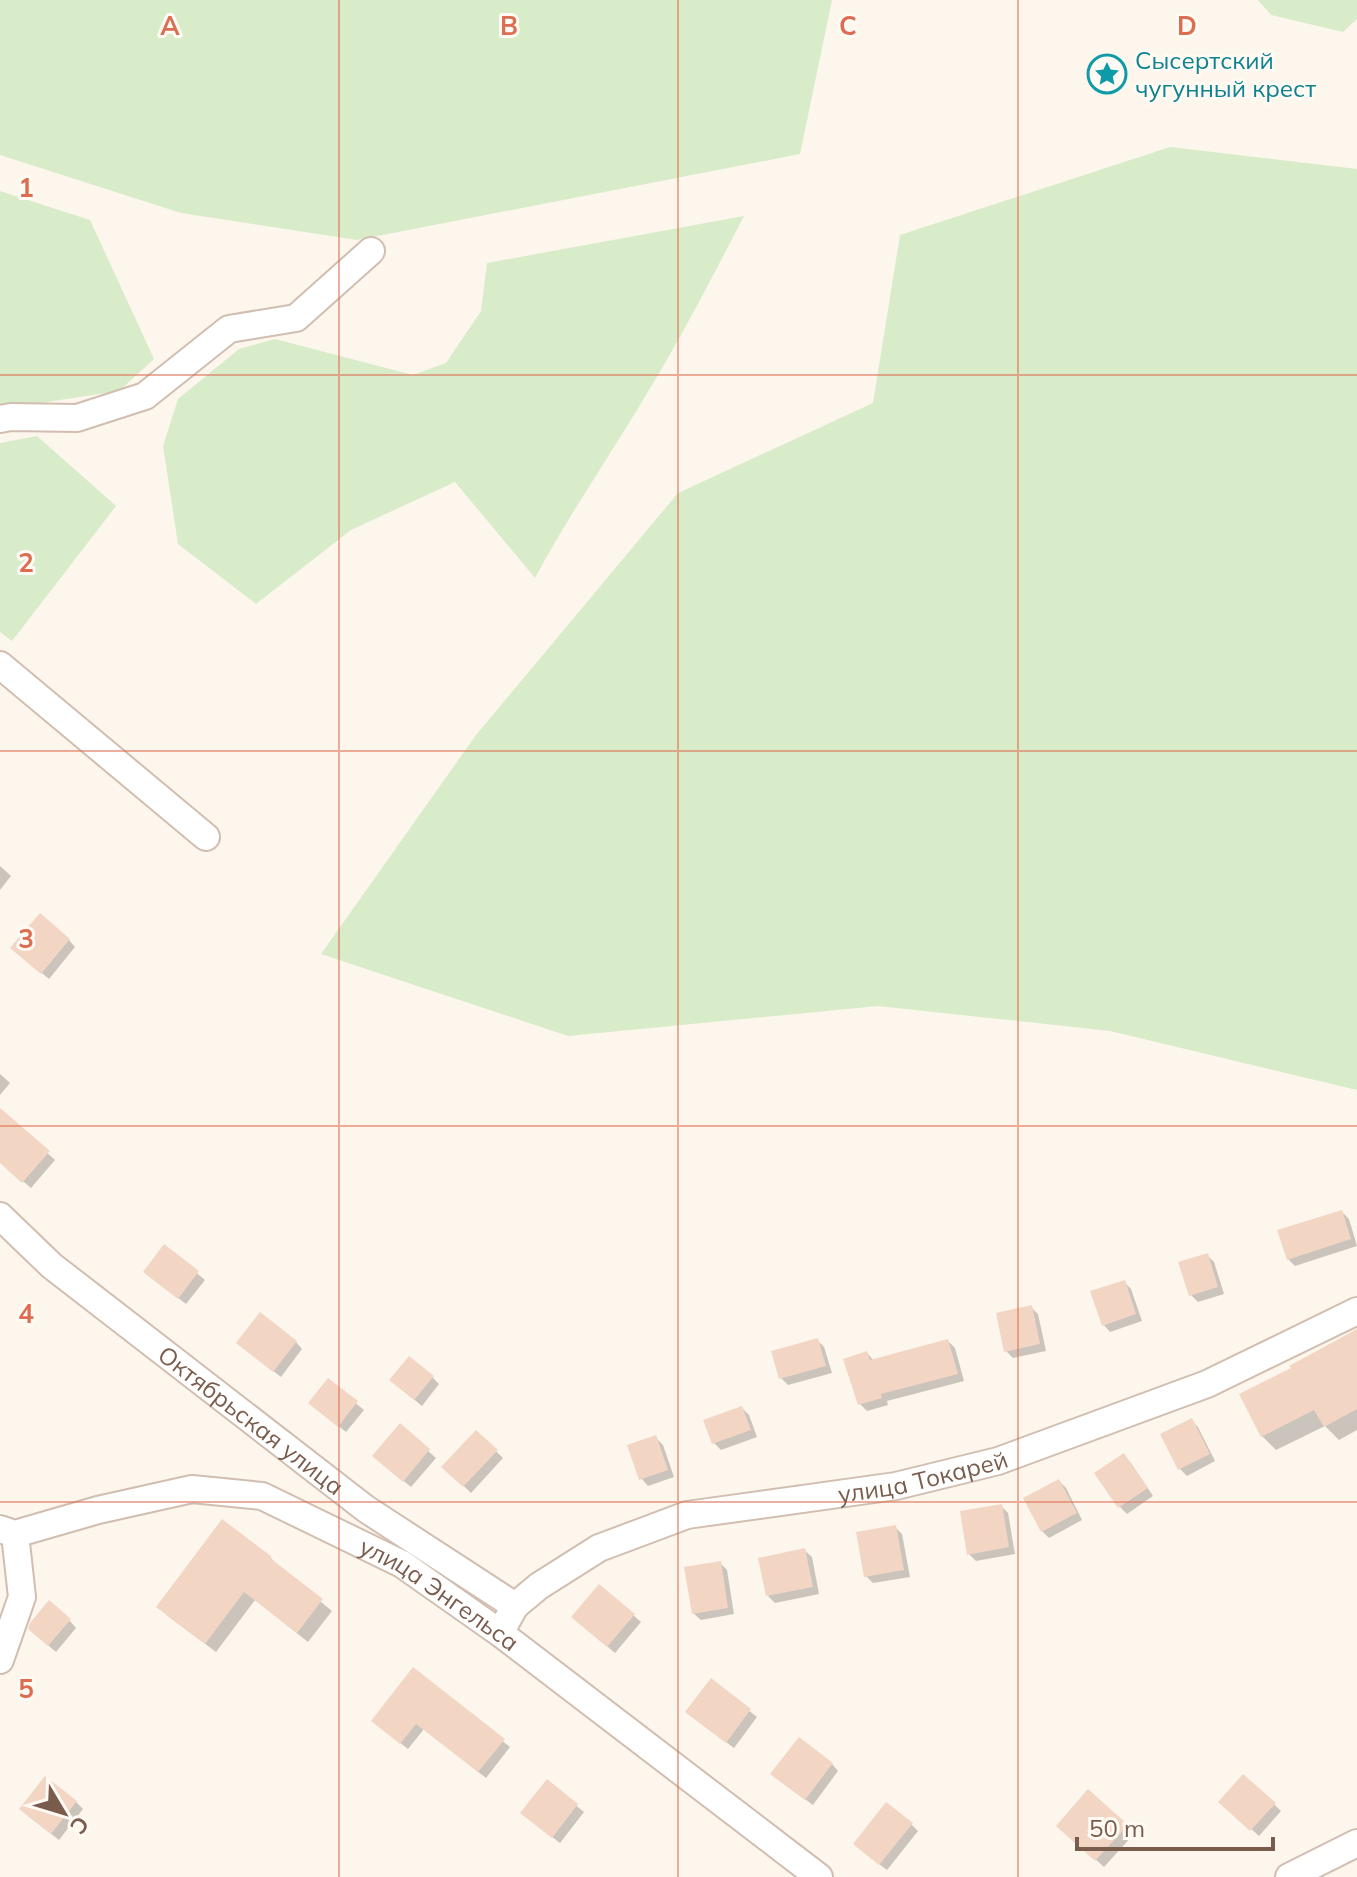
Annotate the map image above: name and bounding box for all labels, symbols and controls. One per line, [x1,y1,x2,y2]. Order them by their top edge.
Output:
text: A [160,9,180,42]
text: B [500,9,518,42]
text: C [839,9,857,42]
text: D [1177,9,1197,42]
place label: Сысертский чугунный крест [1135,45,1316,103]
place icon: Сысертский чугунный крест [1086,53,1128,95]
text: 1 [18,171,34,204]
text: 2 [18,546,34,579]
text: 3 [18,922,34,955]
text: 4 [18,1297,34,1330]
street label: Октябрьская улица [152,1339,350,1501]
street label: улица Токарей [836,1444,1012,1509]
street label: улица Энгельса [355,1531,525,1657]
text: 5 [18,1672,34,1705]
north arrow [24,1773,104,1853]
scale bar [1077,1801,1273,1851]
text: С [64,1811,95,1840]
text: 50 m [1089,1813,1145,1843]

